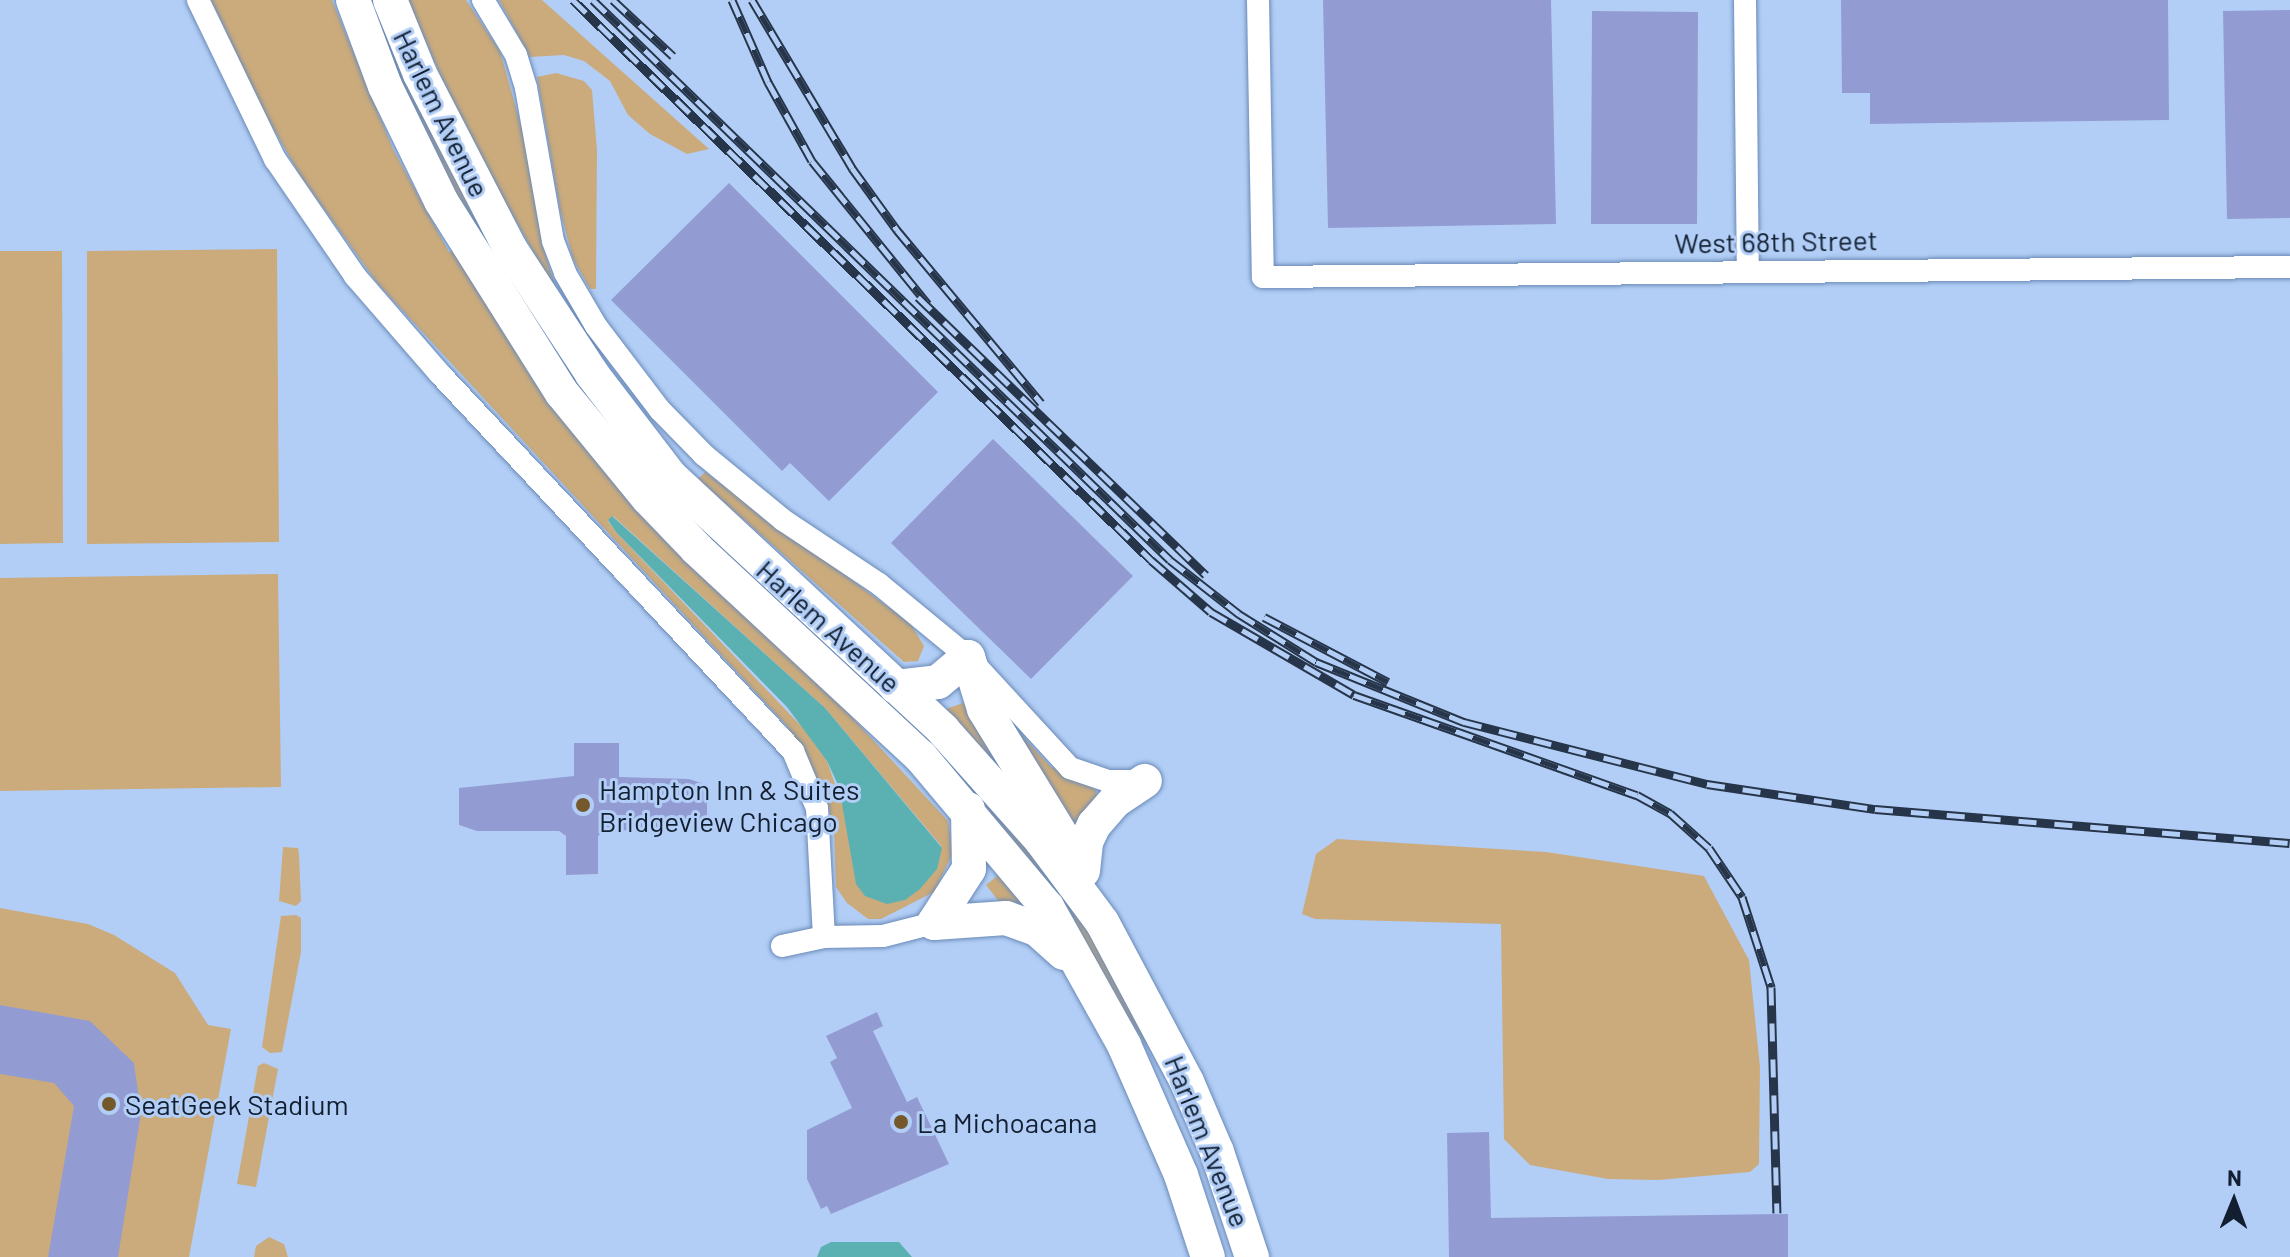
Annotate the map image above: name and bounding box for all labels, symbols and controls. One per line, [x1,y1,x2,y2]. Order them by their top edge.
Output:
street label: Harlem Avenue [387,24,497,202]
street label: West 68th Street [1674,222,1878,260]
street label: Harlem Avenue [750,553,908,699]
place label: Hampton Inn & Suites Bridgeview Chicago [599,772,859,838]
marker: Hampton Inn & Suites Bridgeview Chicago [574,796,592,814]
street label: Harlem Avenue [1158,1050,1258,1232]
place label: SeatGeek Stadium [125,1087,349,1121]
marker: SeatGeek Stadium [100,1095,118,1113]
place label: La Michoacana [917,1105,1097,1139]
marker: La Michoacana [892,1113,910,1131]
north arrow [2194,1161,2274,1241]
text: N [2227,1164,2242,1190]

